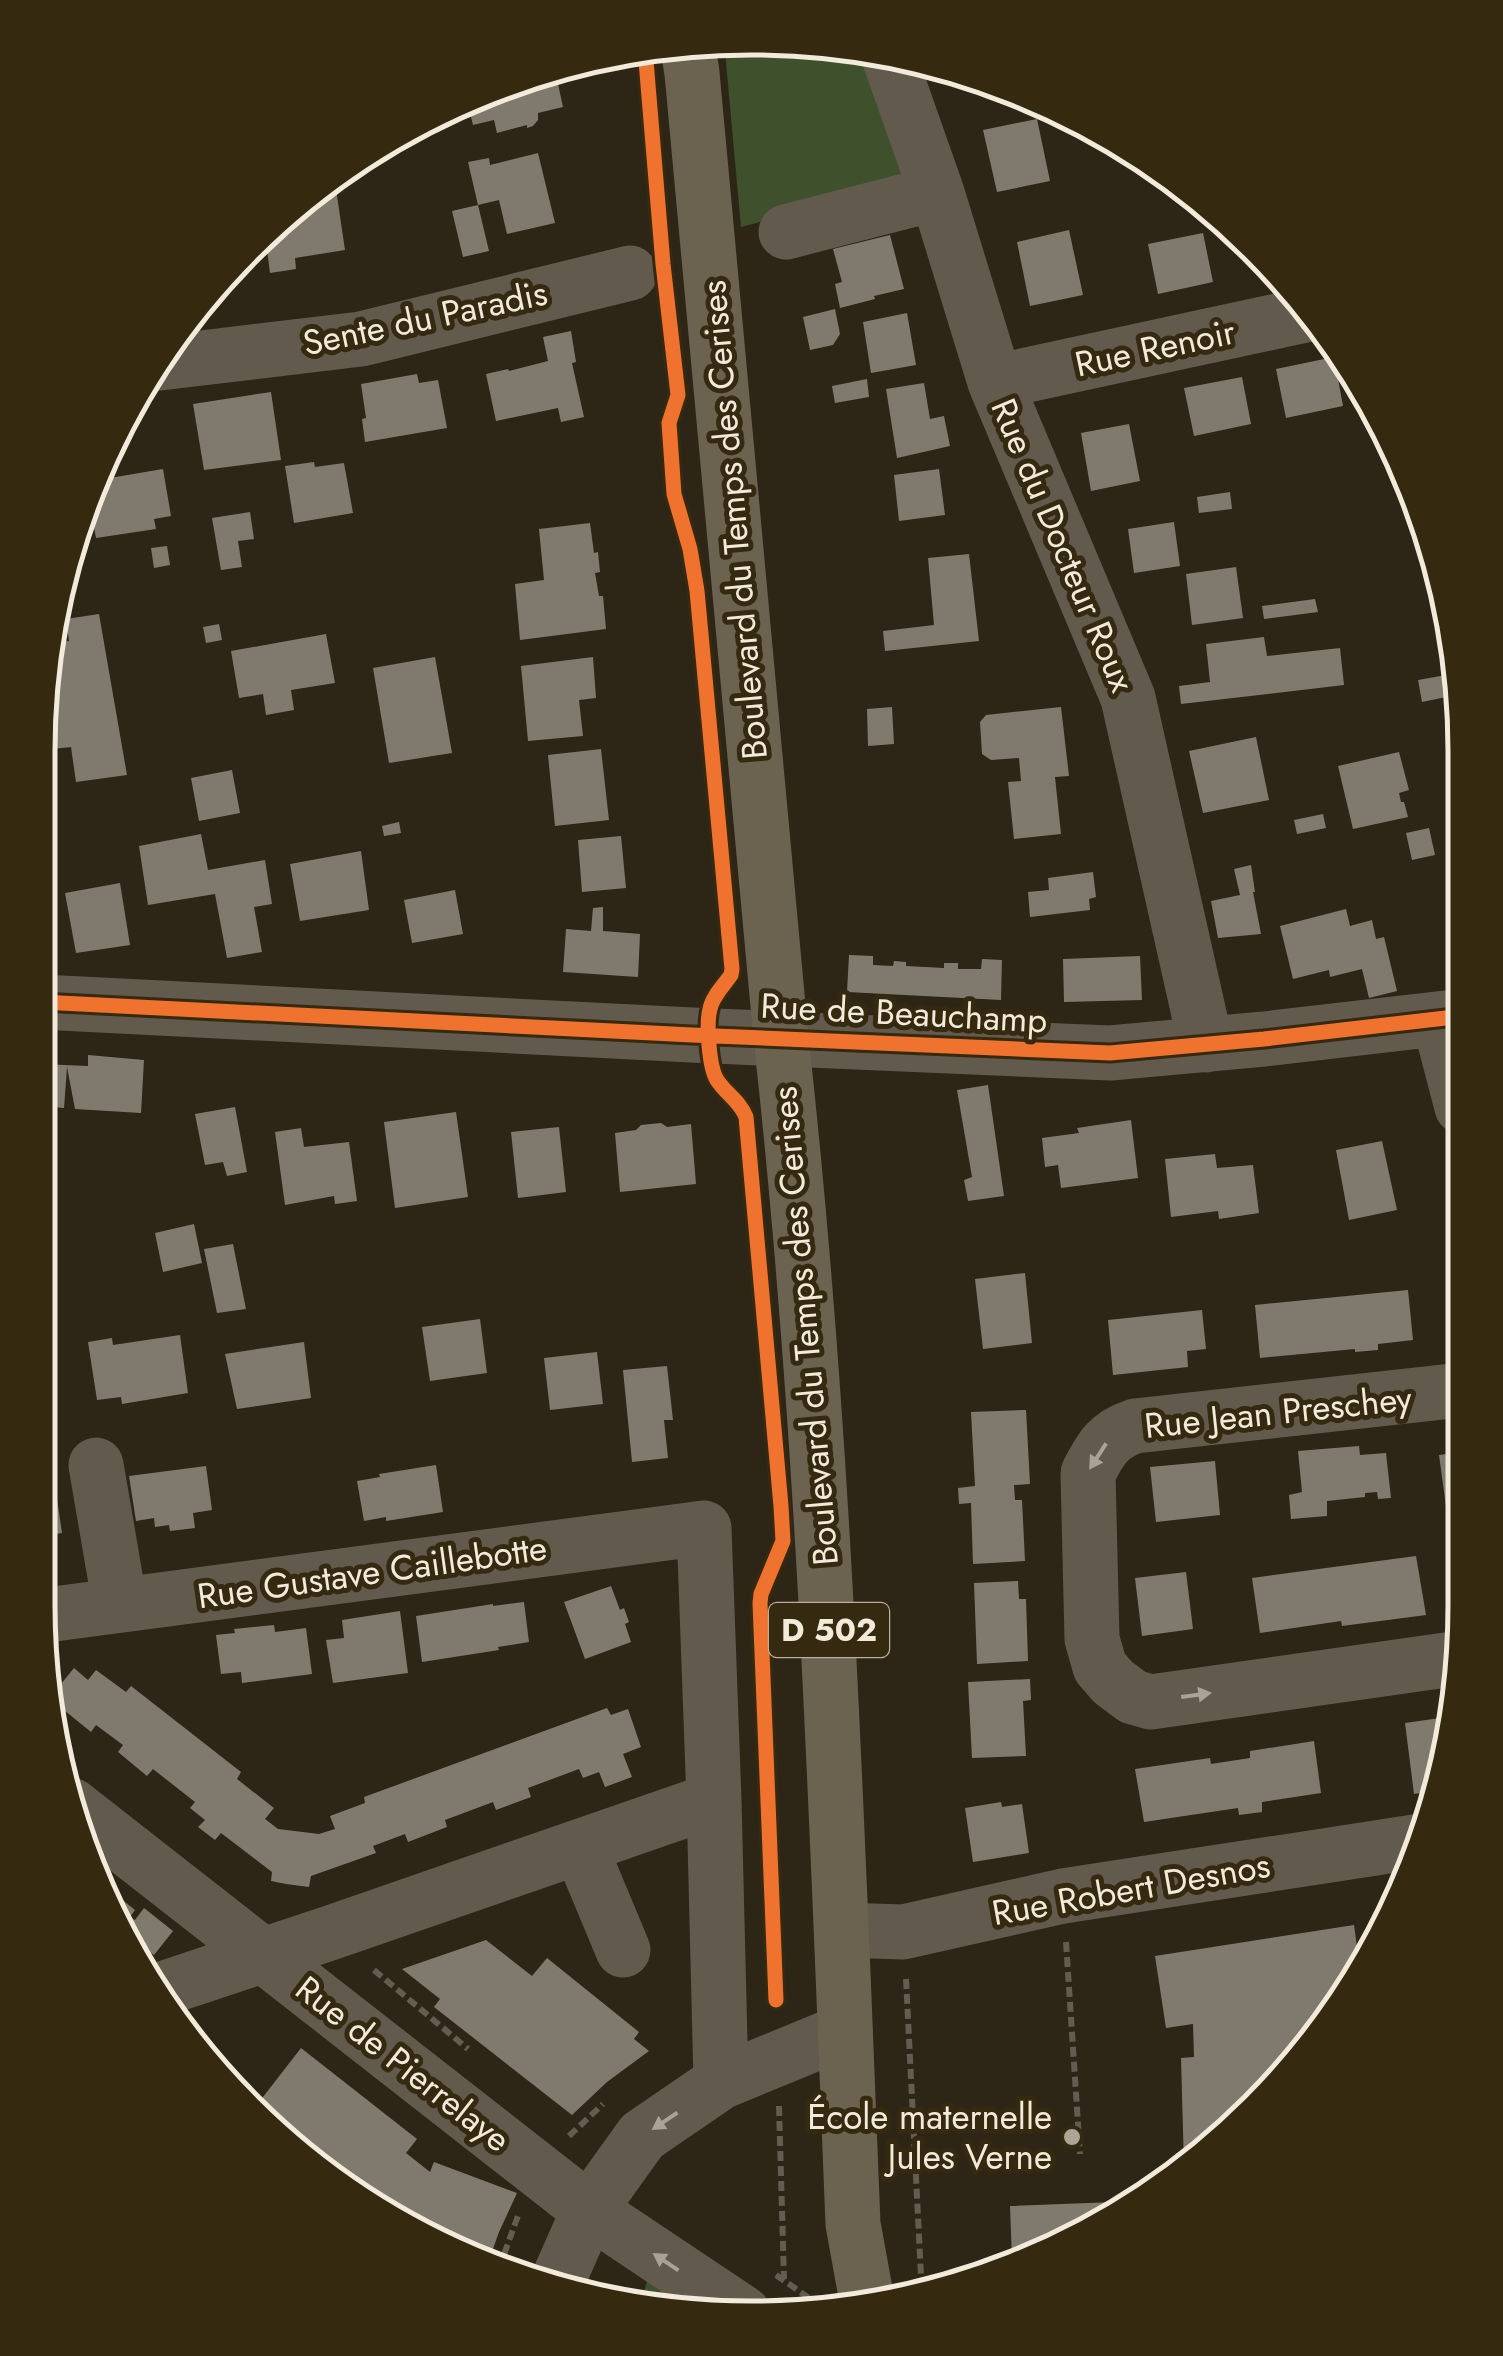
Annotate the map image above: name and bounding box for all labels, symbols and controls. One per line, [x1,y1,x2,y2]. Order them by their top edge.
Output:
street label: Sente du Paradis [298,268,552,368]
street label: Boulevard du Temps des Cerises [688,278,780,762]
street label: Rue Renoir [1070,307,1240,389]
street label: Rue du Docteur Roux [979,391,1147,700]
street label: Rue de Beauchamp [759,981,1049,1045]
street label: Boulevard du Temps des Cerises [759,1084,851,1568]
street label: Rue Jean Preschey [1142,1373,1415,1451]
one-way arrow [1090,1442,1108,1469]
street label: Rue Gustave Caillebotte [194,1523,550,1621]
road number: D 502 [769,1603,889,1657]
one-way arrow [1181,1687,1213,1703]
street label: Rue Robert Desnos [988,1840,1274,1938]
street label: Rue de Pierrelaye [285,1964,521,2164]
place label: École maternelle Jules Verne [807,2092,1052,2182]
one-way arrow [652,2111,678,2130]
marker: École maternelle Jules Verne [1061,2126,1083,2148]
one-way arrow [652,2253,679,2271]

